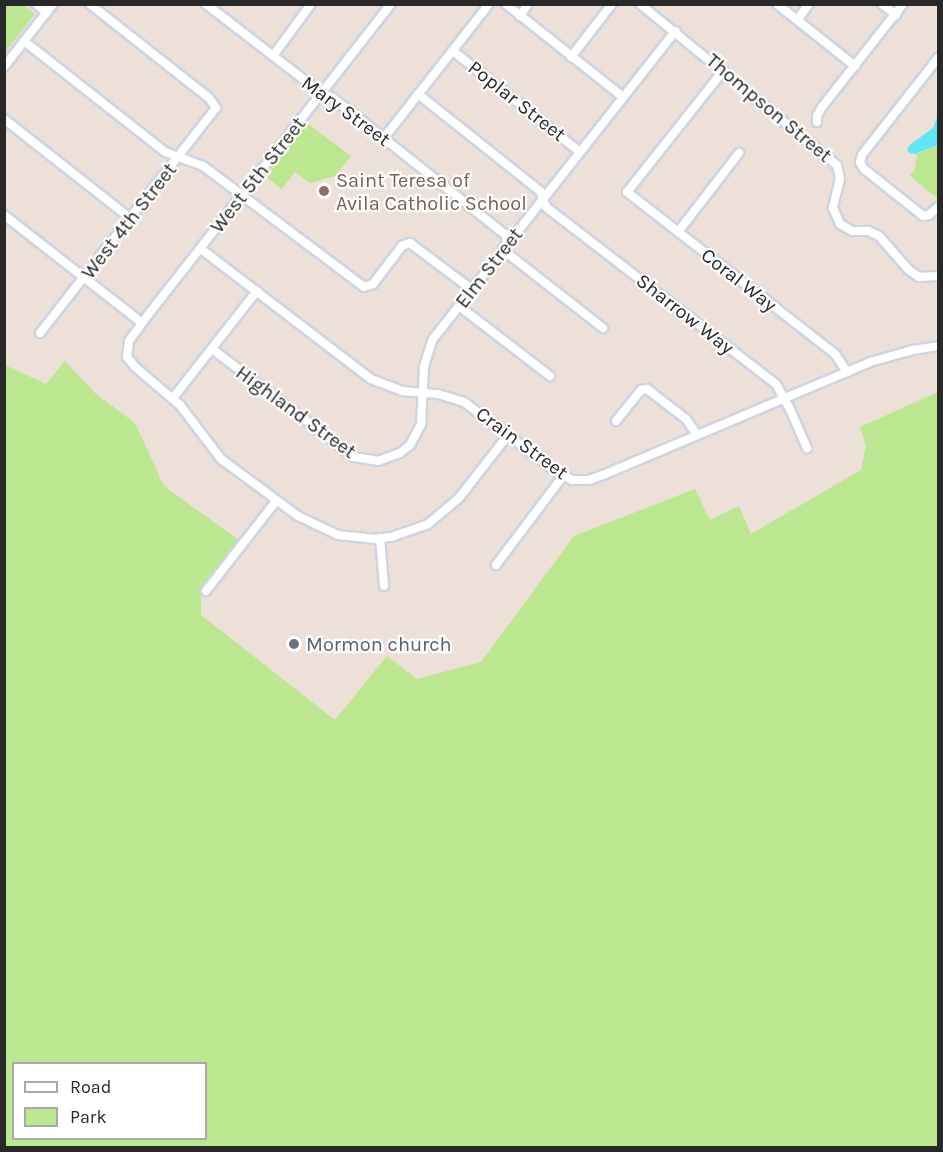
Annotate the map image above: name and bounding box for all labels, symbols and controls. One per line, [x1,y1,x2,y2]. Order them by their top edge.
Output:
street label: Thompson Street [701,48,837,168]
street label: Poplar Street [463,55,571,147]
street label: Mary Street [297,71,395,151]
street label: West 5th Street [205,112,311,238]
street label: West 4th Street [76,158,182,284]
place label: Saint Teresa of Avila Catholic School [336,168,527,215]
marker: Saint Teresa of Avila Catholic School [317,184,331,198]
street label: Elm Street [450,223,528,313]
street label: Coral Way [696,243,782,317]
street label: Sharrow Way [631,268,739,360]
street label: Highland Street [231,360,361,464]
street label: Crain Street [471,401,573,485]
place label: Mormon church [306,632,452,656]
marker: Mormon church [287,637,301,651]
legend [12,1062,207,1140]
text: Road [70,1076,111,1098]
text: Park [70,1106,107,1128]

